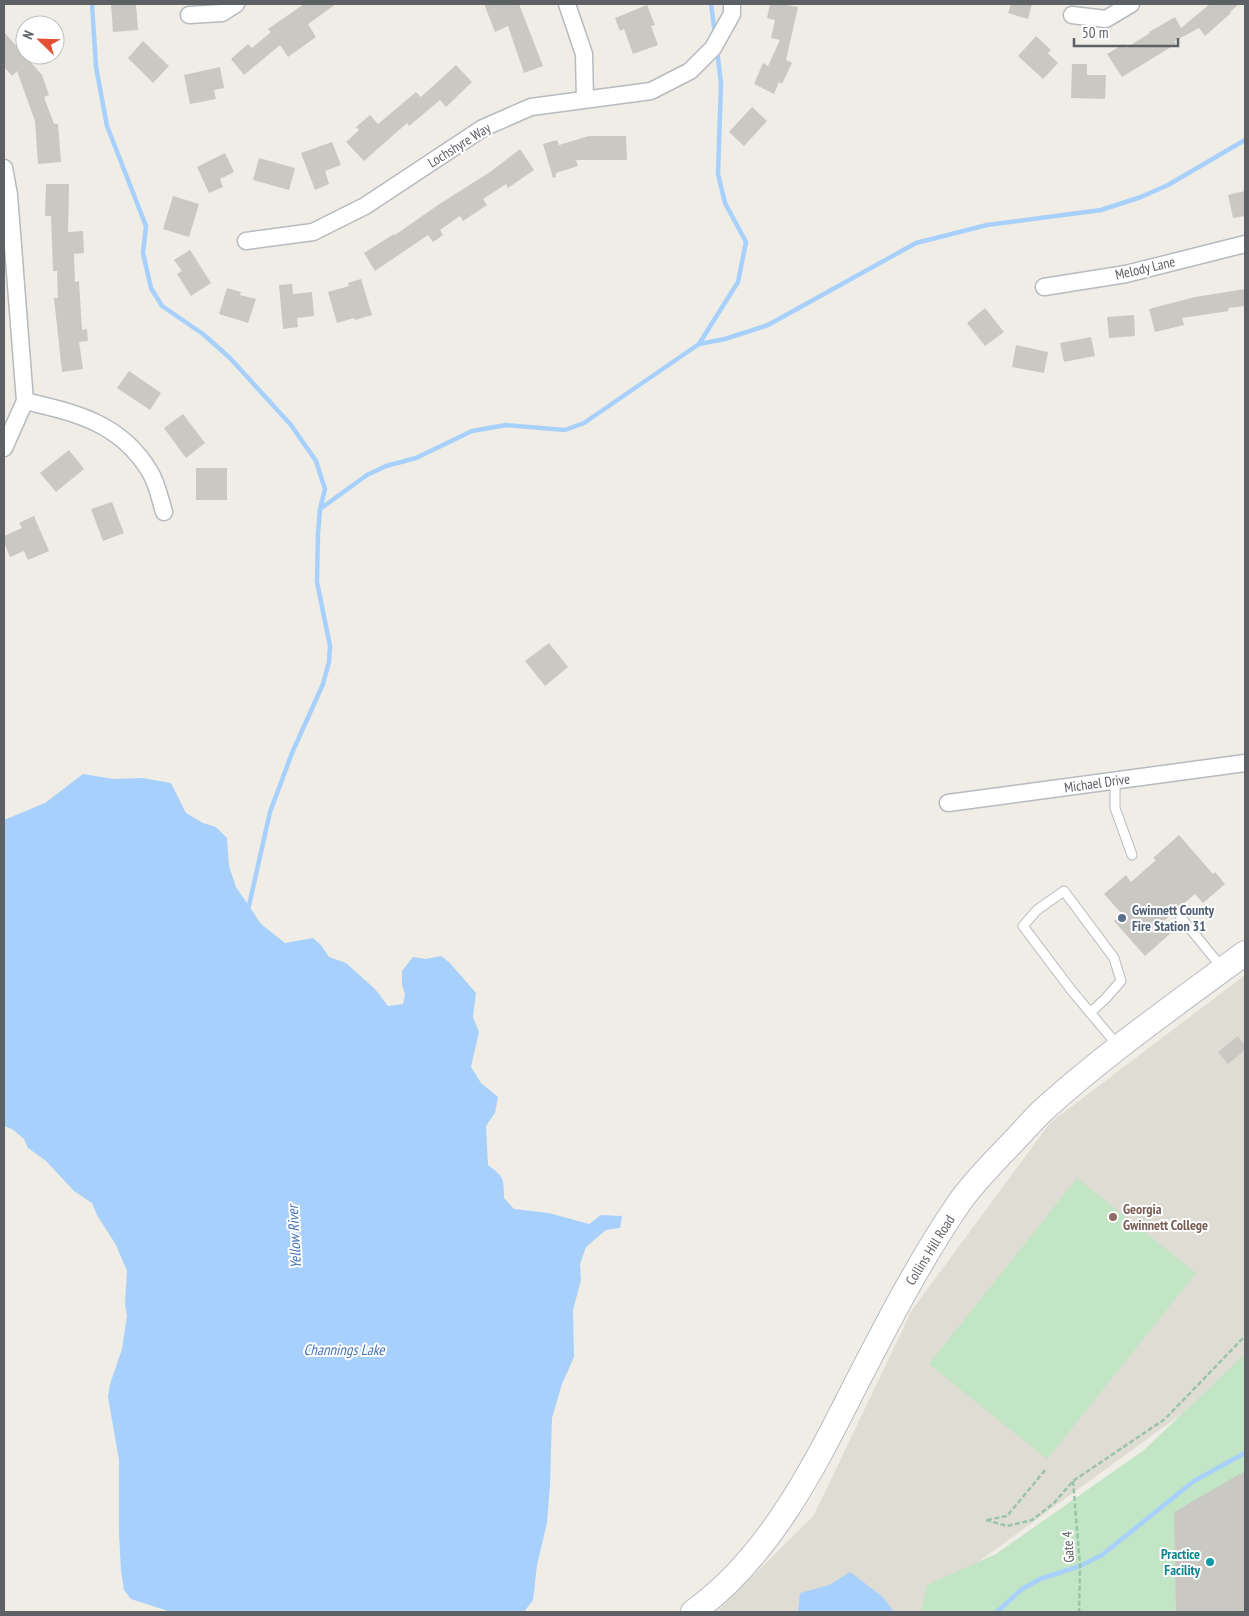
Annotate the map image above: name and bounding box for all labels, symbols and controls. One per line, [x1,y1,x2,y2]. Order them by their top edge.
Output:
north arrow [15,15,65,65]
scale bar [1074,15,1178,47]
text: 50 m [1082,23,1108,42]
text: N [18,28,38,42]
street label: Lochshyre Way [424,118,494,171]
street label: Melody Lane [1113,252,1177,284]
street label: Michael Drive [1063,769,1131,797]
place label: Gwinnett County Fire Station 31 [1132,901,1214,935]
marker: Gwinnett County Fire Station 31 [1116,912,1128,924]
place label: Georgia Gwinnett College [1123,1200,1208,1234]
water label: Yellow River [283,1203,305,1269]
marker: Georgia Gwinnett College [1107,1211,1119,1223]
street label: Collins Hill Road [901,1212,959,1288]
water label: Channings Lake [303,1340,385,1359]
street label: Gate 4 [1058,1530,1078,1563]
place label: Practice Facility [1161,1545,1200,1579]
marker: Practice Facility [1204,1556,1216,1568]

